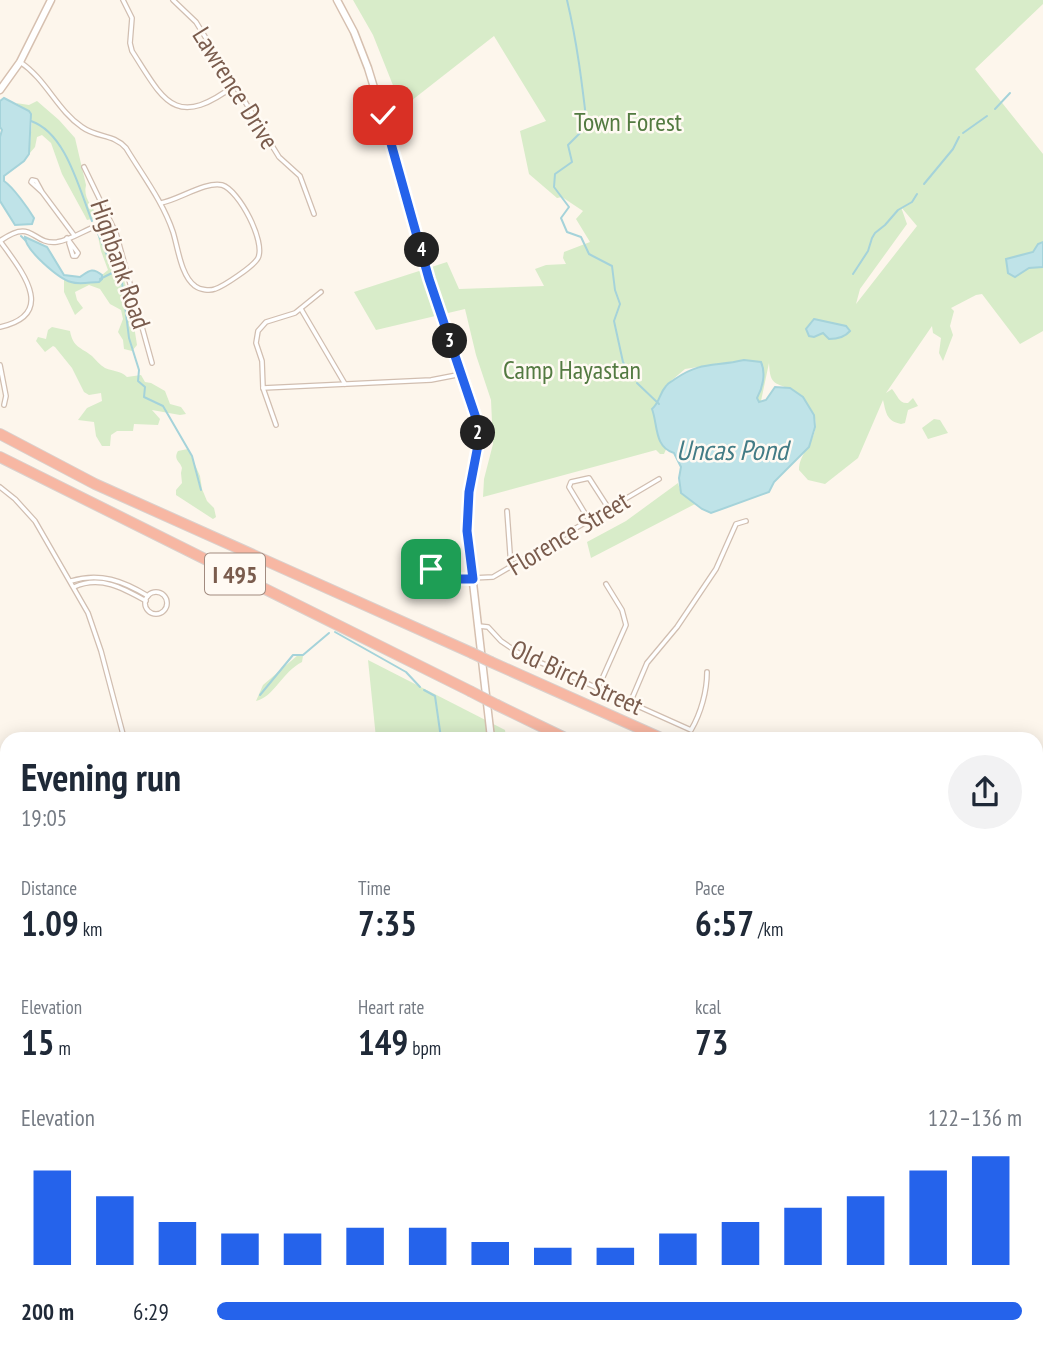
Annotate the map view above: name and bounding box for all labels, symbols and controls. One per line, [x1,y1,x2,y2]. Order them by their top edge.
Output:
street label: Lawrence Drive [186,21,286,155]
pin [353,85,413,145]
icon: check [364,96,402,134]
park label: Town Forest [574,105,682,138]
street label: Highbank Road [83,195,159,333]
pin: 4 [404,232,440,268]
text: 4 [417,237,426,261]
pin: 3 [433,324,468,358]
text: 3 [445,328,454,352]
park label: Camp Hayastan [503,353,641,386]
pin: 2 [461,416,496,450]
text: 2 [473,420,482,444]
water label: Uncas Pond [676,431,792,468]
street label: Florence Street [501,484,635,582]
pin [401,539,461,599]
icon: arrive [412,550,450,588]
road number: I 495 [205,554,265,594]
street label: Old Birch Street [506,632,648,722]
text: Evening run [21,752,181,801]
button: share [948,755,1022,829]
text: 19:05 [21,803,67,832]
text: Distance [21,876,77,900]
text: Time [358,876,391,900]
text: Pace [695,876,725,900]
text: 1.09 [21,900,79,946]
text: 7:35 [358,900,417,946]
text: 6:57 [695,900,754,946]
text: km [79,917,102,941]
text: /km [754,917,783,941]
text: Elevation [21,995,82,1019]
text: Heart rate [358,995,424,1019]
text: kcal [695,995,721,1019]
text: 15 [21,1019,54,1065]
text: 149 [358,1019,408,1065]
text: 73 [695,1019,728,1065]
text: m [54,1036,71,1060]
text: bpm [408,1036,441,1060]
text: Elevation [21,1103,95,1132]
text: 122–136 m [928,1103,1022,1132]
text: 200 m [21,1297,74,1326]
text: 6:29 [133,1297,169,1326]

